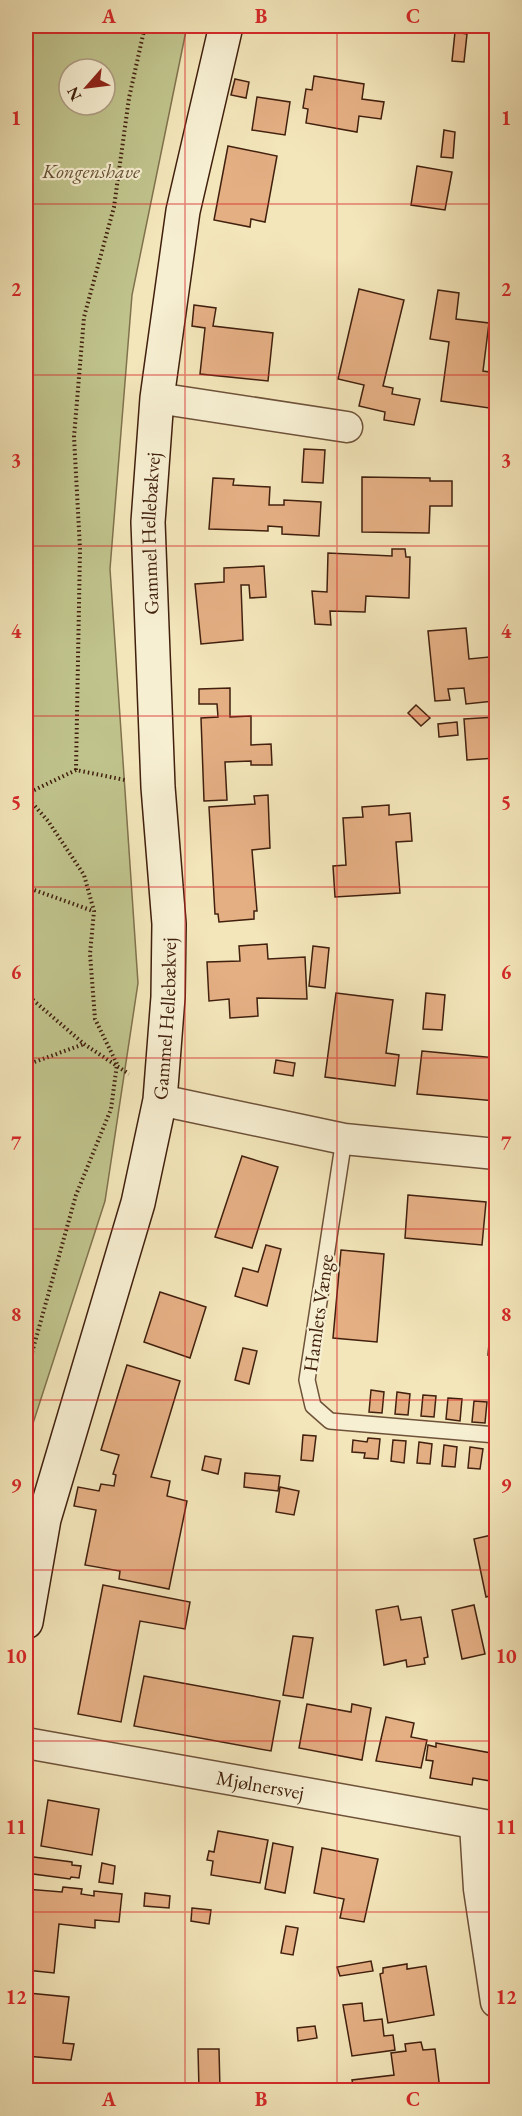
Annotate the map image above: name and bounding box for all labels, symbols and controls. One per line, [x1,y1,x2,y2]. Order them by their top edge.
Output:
text: A [101,3,117,29]
text: B [255,3,267,29]
text: C [406,3,420,29]
north arrow [57,57,117,117]
text: N [62,83,87,104]
text: 1 [11,105,21,131]
text: 1 [501,105,511,131]
park label: Kongenshave [41,158,140,184]
text: 2 [11,276,22,302]
text: 2 [501,276,512,302]
text: 3 [11,447,21,473]
text: 3 [501,447,511,473]
street label: Gammel Hellebækvej [135,451,166,615]
text: 4 [11,618,22,644]
text: 4 [501,618,512,644]
text: 5 [11,789,21,815]
text: 5 [501,789,511,815]
street label: Gammel Hellebækvej [147,937,182,1101]
text: 6 [11,959,22,985]
text: 6 [501,959,512,985]
text: 7 [11,1130,22,1156]
text: 7 [501,1130,512,1156]
street label: Hamlets Vænge [297,1252,339,1374]
text: 8 [11,1301,21,1327]
text: 8 [501,1301,511,1327]
text: 9 [11,1472,22,1498]
text: 9 [501,1472,512,1498]
text: 10 [5,1643,27,1669]
text: 10 [495,1643,517,1669]
street label: Mjølnersvej [214,1764,306,1805]
text: 11 [5,1814,27,1840]
text: 11 [495,1814,517,1840]
text: 12 [5,1984,27,2010]
text: 12 [495,1984,517,2010]
text: A [101,2086,117,2112]
text: B [255,2086,267,2112]
text: C [406,2086,420,2112]

